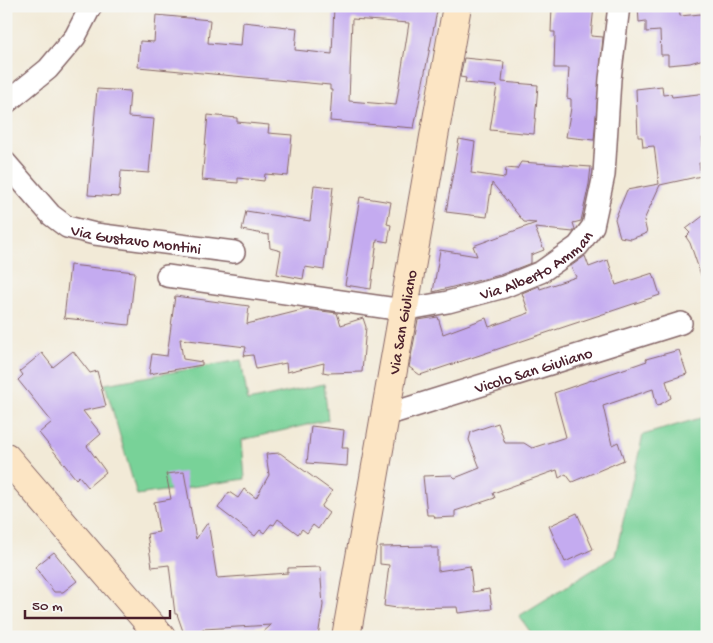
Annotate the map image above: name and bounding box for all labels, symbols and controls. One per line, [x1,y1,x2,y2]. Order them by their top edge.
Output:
street label: Via Gustavo Montini [67,222,202,261]
street label: Via Alberto Amman [477,228,599,306]
street label: Via San Giuliano [386,269,423,377]
street label: Vicolo San Giuliano [472,345,595,400]
scale bar [25,588,170,620]
text: 50 m [32,598,63,616]

